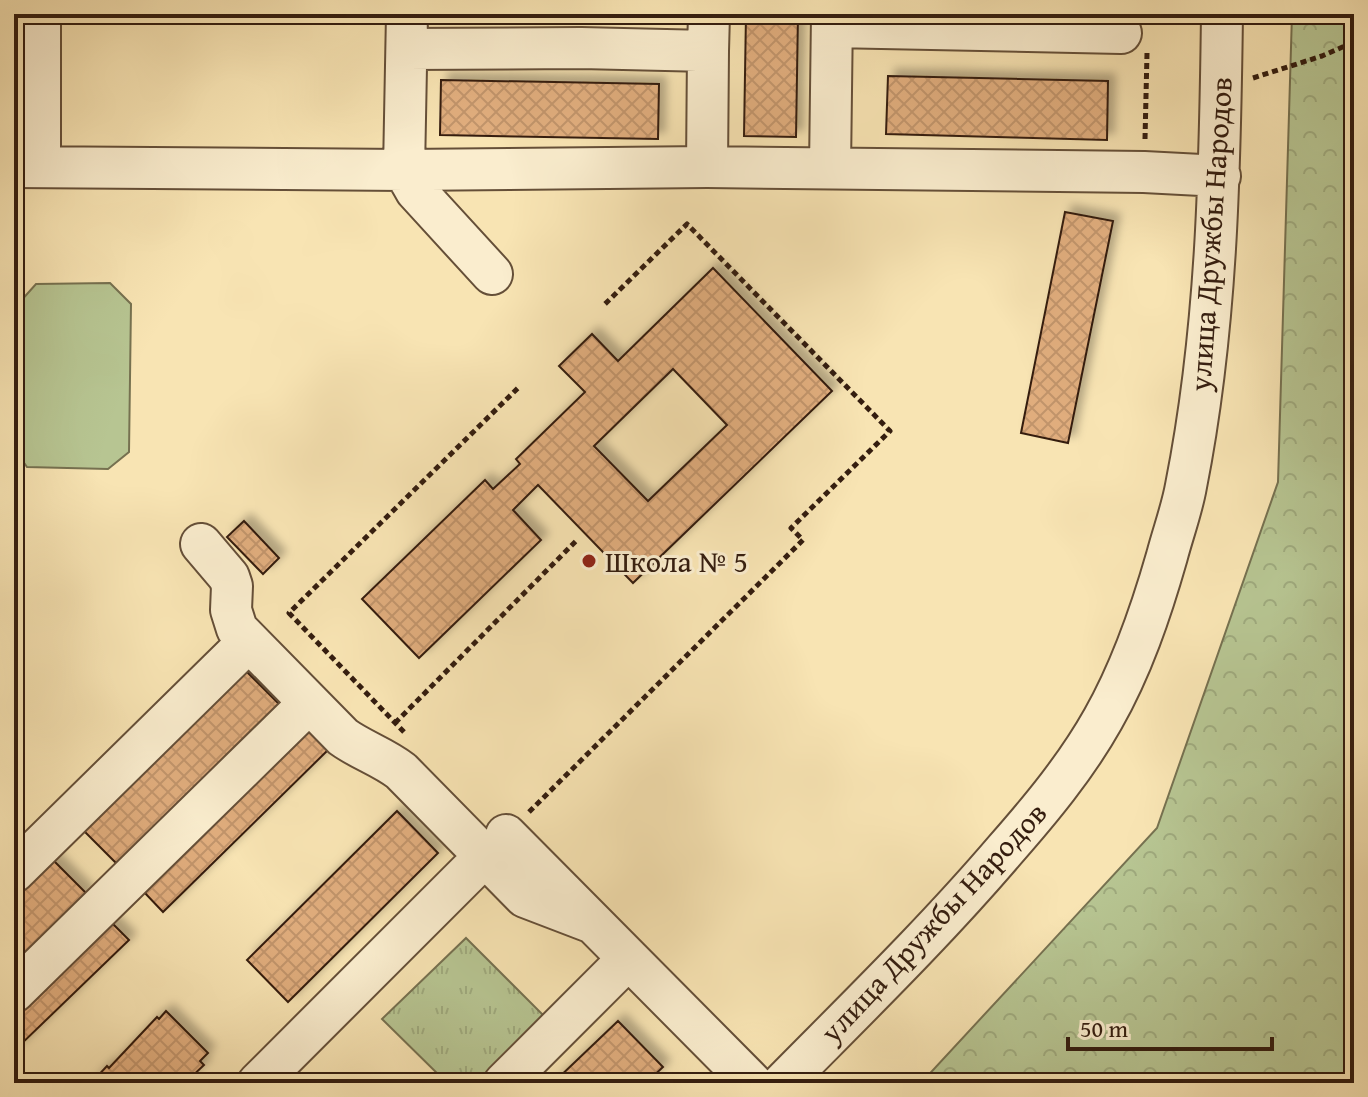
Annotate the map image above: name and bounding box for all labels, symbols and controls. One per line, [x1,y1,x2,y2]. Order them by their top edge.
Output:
street label: улица Дружбы Народов [1177,75,1243,394]
place label: Школа № 5 [605,539,748,583]
marker: Школа № 5 [580,552,598,570]
street label: улица Дружбы Народов [809,792,1057,1053]
scale bar [1068,1001,1272,1051]
text: 50 m [1080,1011,1128,1046]

